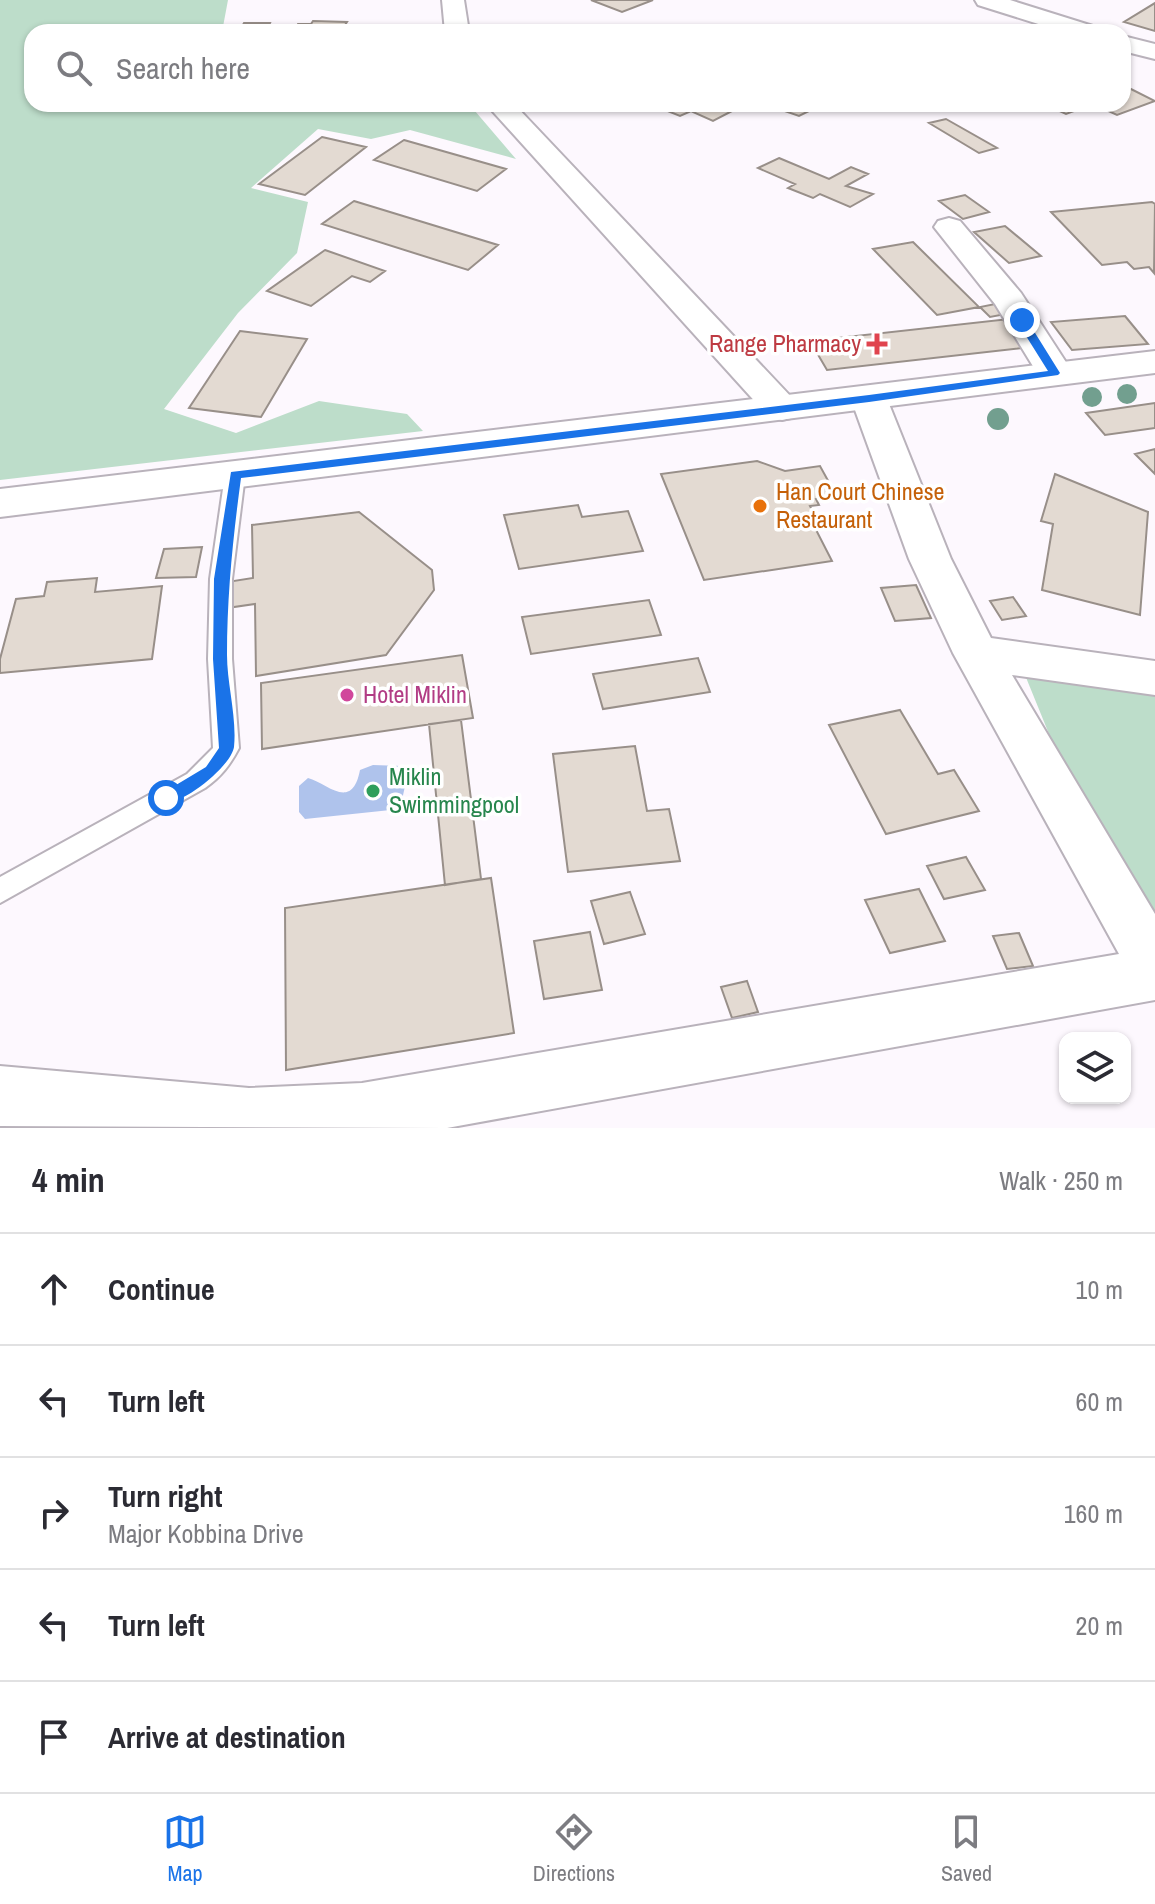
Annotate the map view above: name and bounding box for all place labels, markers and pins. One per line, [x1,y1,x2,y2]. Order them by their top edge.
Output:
place label: Range Pharmacy [709,327,861,359]
marker: Range Pharmacy [868,335,886,353]
place label: Han Court Chinese Restaurant [776,475,944,535]
marker: Han Court Chinese Restaurant [751,497,769,515]
place label: Hotel Miklin [363,678,467,710]
marker: Hotel Miklin [338,686,356,704]
place label: Miklin Swimmingpool [389,760,519,820]
marker: Miklin Swimmingpool [364,782,382,800]

